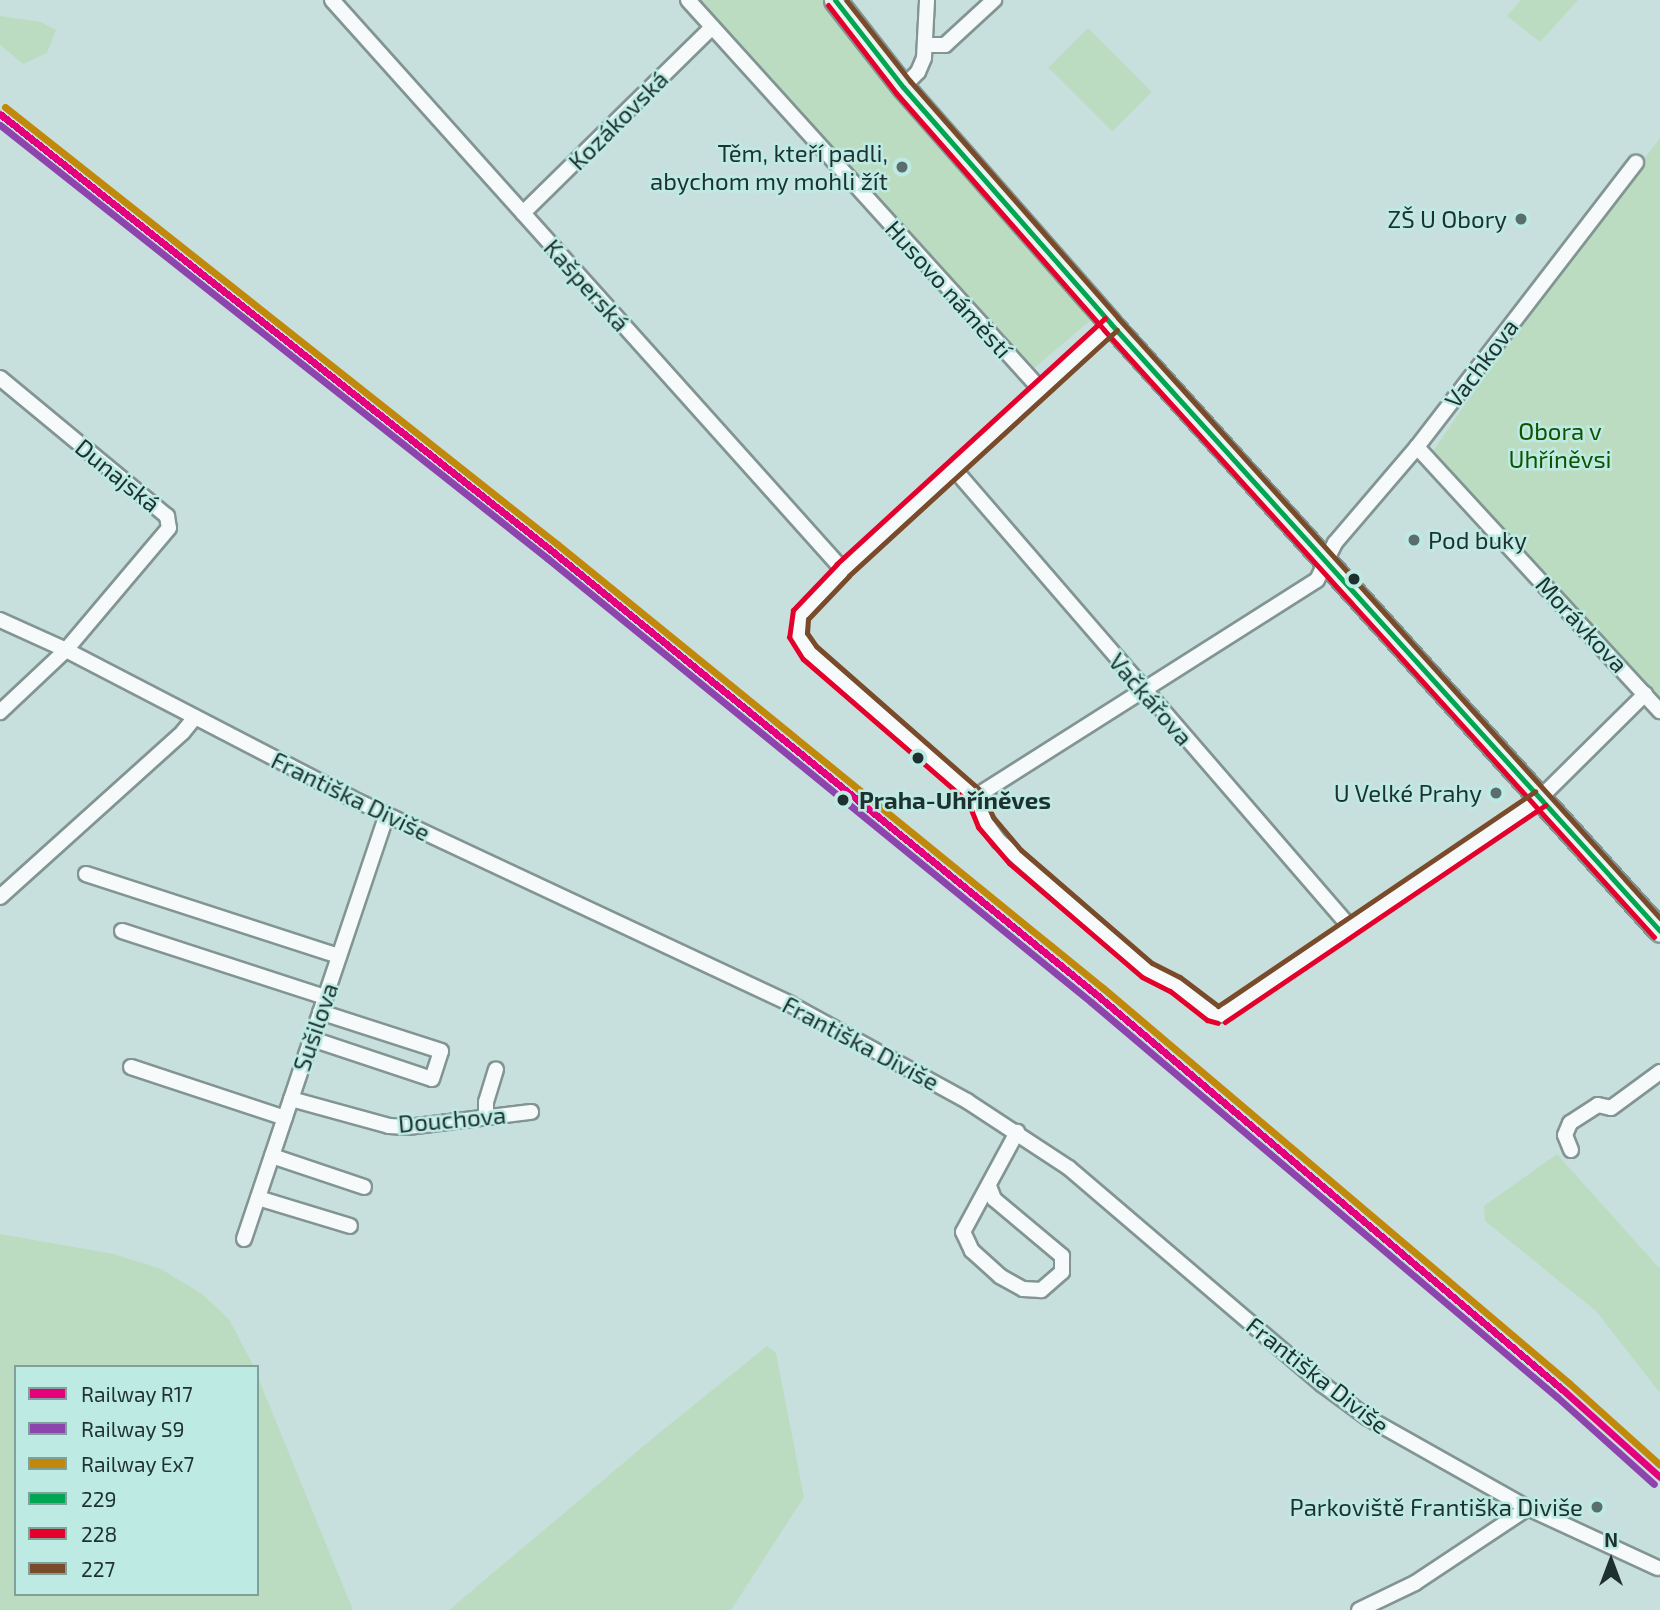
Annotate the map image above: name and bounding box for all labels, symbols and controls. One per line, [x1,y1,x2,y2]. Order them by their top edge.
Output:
street label: Kozákovská [562,64,674,176]
place label: Těm, kteří padli, abychom my mohli žít [650,139,888,195]
marker: Těm, kteří padli, abychom my mohli žít [894,159,910,175]
place label: ZŠ U Obory [1388,205,1507,233]
marker: ZŠ U Obory [1513,211,1529,227]
street label: Husovo náměstí [880,214,1018,364]
street label: Kašperská [538,233,636,337]
street label: Vachkova [1438,313,1524,413]
park label: Obora v Uhříněvsi [1508,417,1612,473]
street label: Dunajská [70,432,166,518]
place label: Pod buky [1428,526,1527,554]
marker: Pod buky [1406,532,1422,548]
street label: Morávkova [1530,570,1634,678]
unlabelled marker [1347,572,1361,586]
street label: Vačkářova [1103,647,1199,751]
street label: Františka Diviše [267,745,435,847]
unlabelled marker [911,751,925,765]
place label: U Velké Prahy [1333,779,1482,807]
marker: U Velké Prahy [1488,785,1504,801]
place label: Praha-Uhříněves [859,786,1051,814]
marker: Praha-Uhříněves [833,790,853,810]
street label: Sušilova [286,979,344,1075]
street label: Františka Diviše [778,990,944,1096]
street label: Douchova [397,1100,507,1138]
street label: Františka Diviše [1241,1310,1395,1440]
legend [14,1365,259,1596]
text: Railway R17 [81,1381,193,1406]
text: Railway S9 [81,1416,185,1441]
text: Railway Ex7 [81,1451,194,1476]
text: 229 [81,1486,117,1511]
place label: Parkoviště Františka Diviše [1290,1493,1583,1521]
marker: Parkoviště Františka Diviše [1589,1499,1605,1515]
text: 228 [81,1521,117,1546]
north arrow [1576,1526,1646,1596]
text: N [1604,1528,1618,1551]
text: 227 [81,1556,115,1581]

